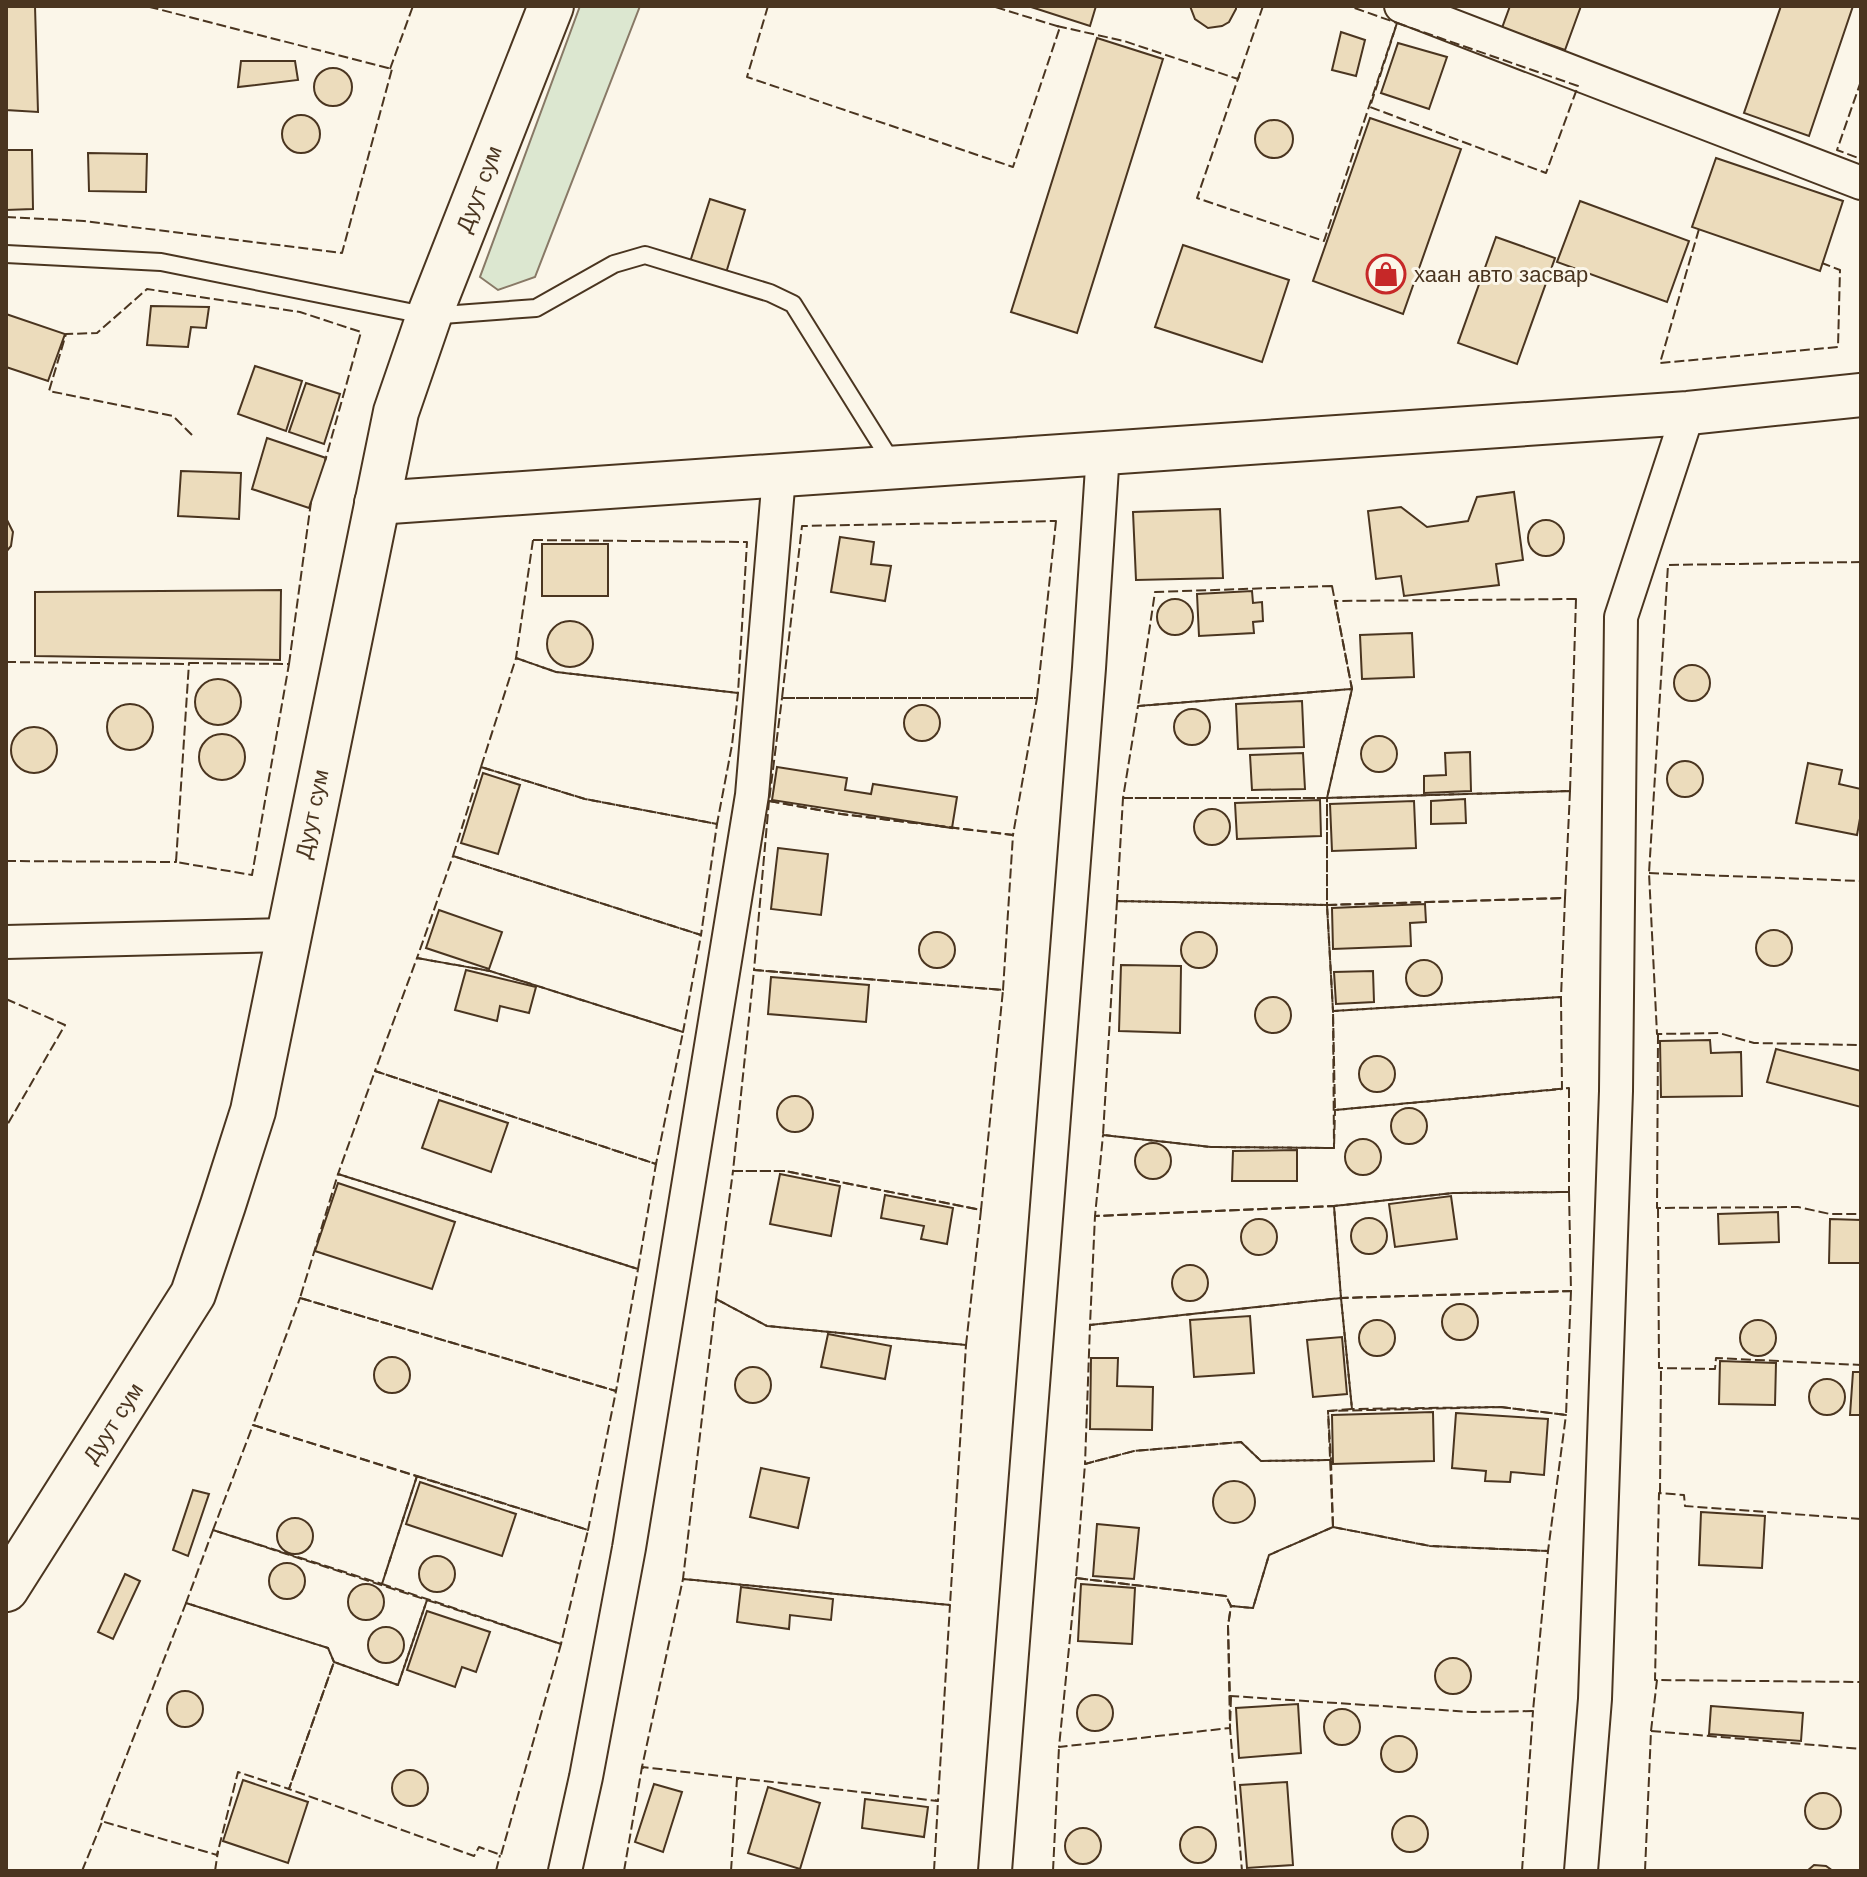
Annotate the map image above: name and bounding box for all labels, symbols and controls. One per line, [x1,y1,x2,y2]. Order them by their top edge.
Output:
street label: Дуут сум [451,142,507,236]
shop icon: хаан авто засвар [1365,253,1407,295]
place label: хаан авто засвар [1414,262,1588,287]
street label: Дуут сум [290,767,334,861]
street label: Дуут сум [78,1378,148,1468]

